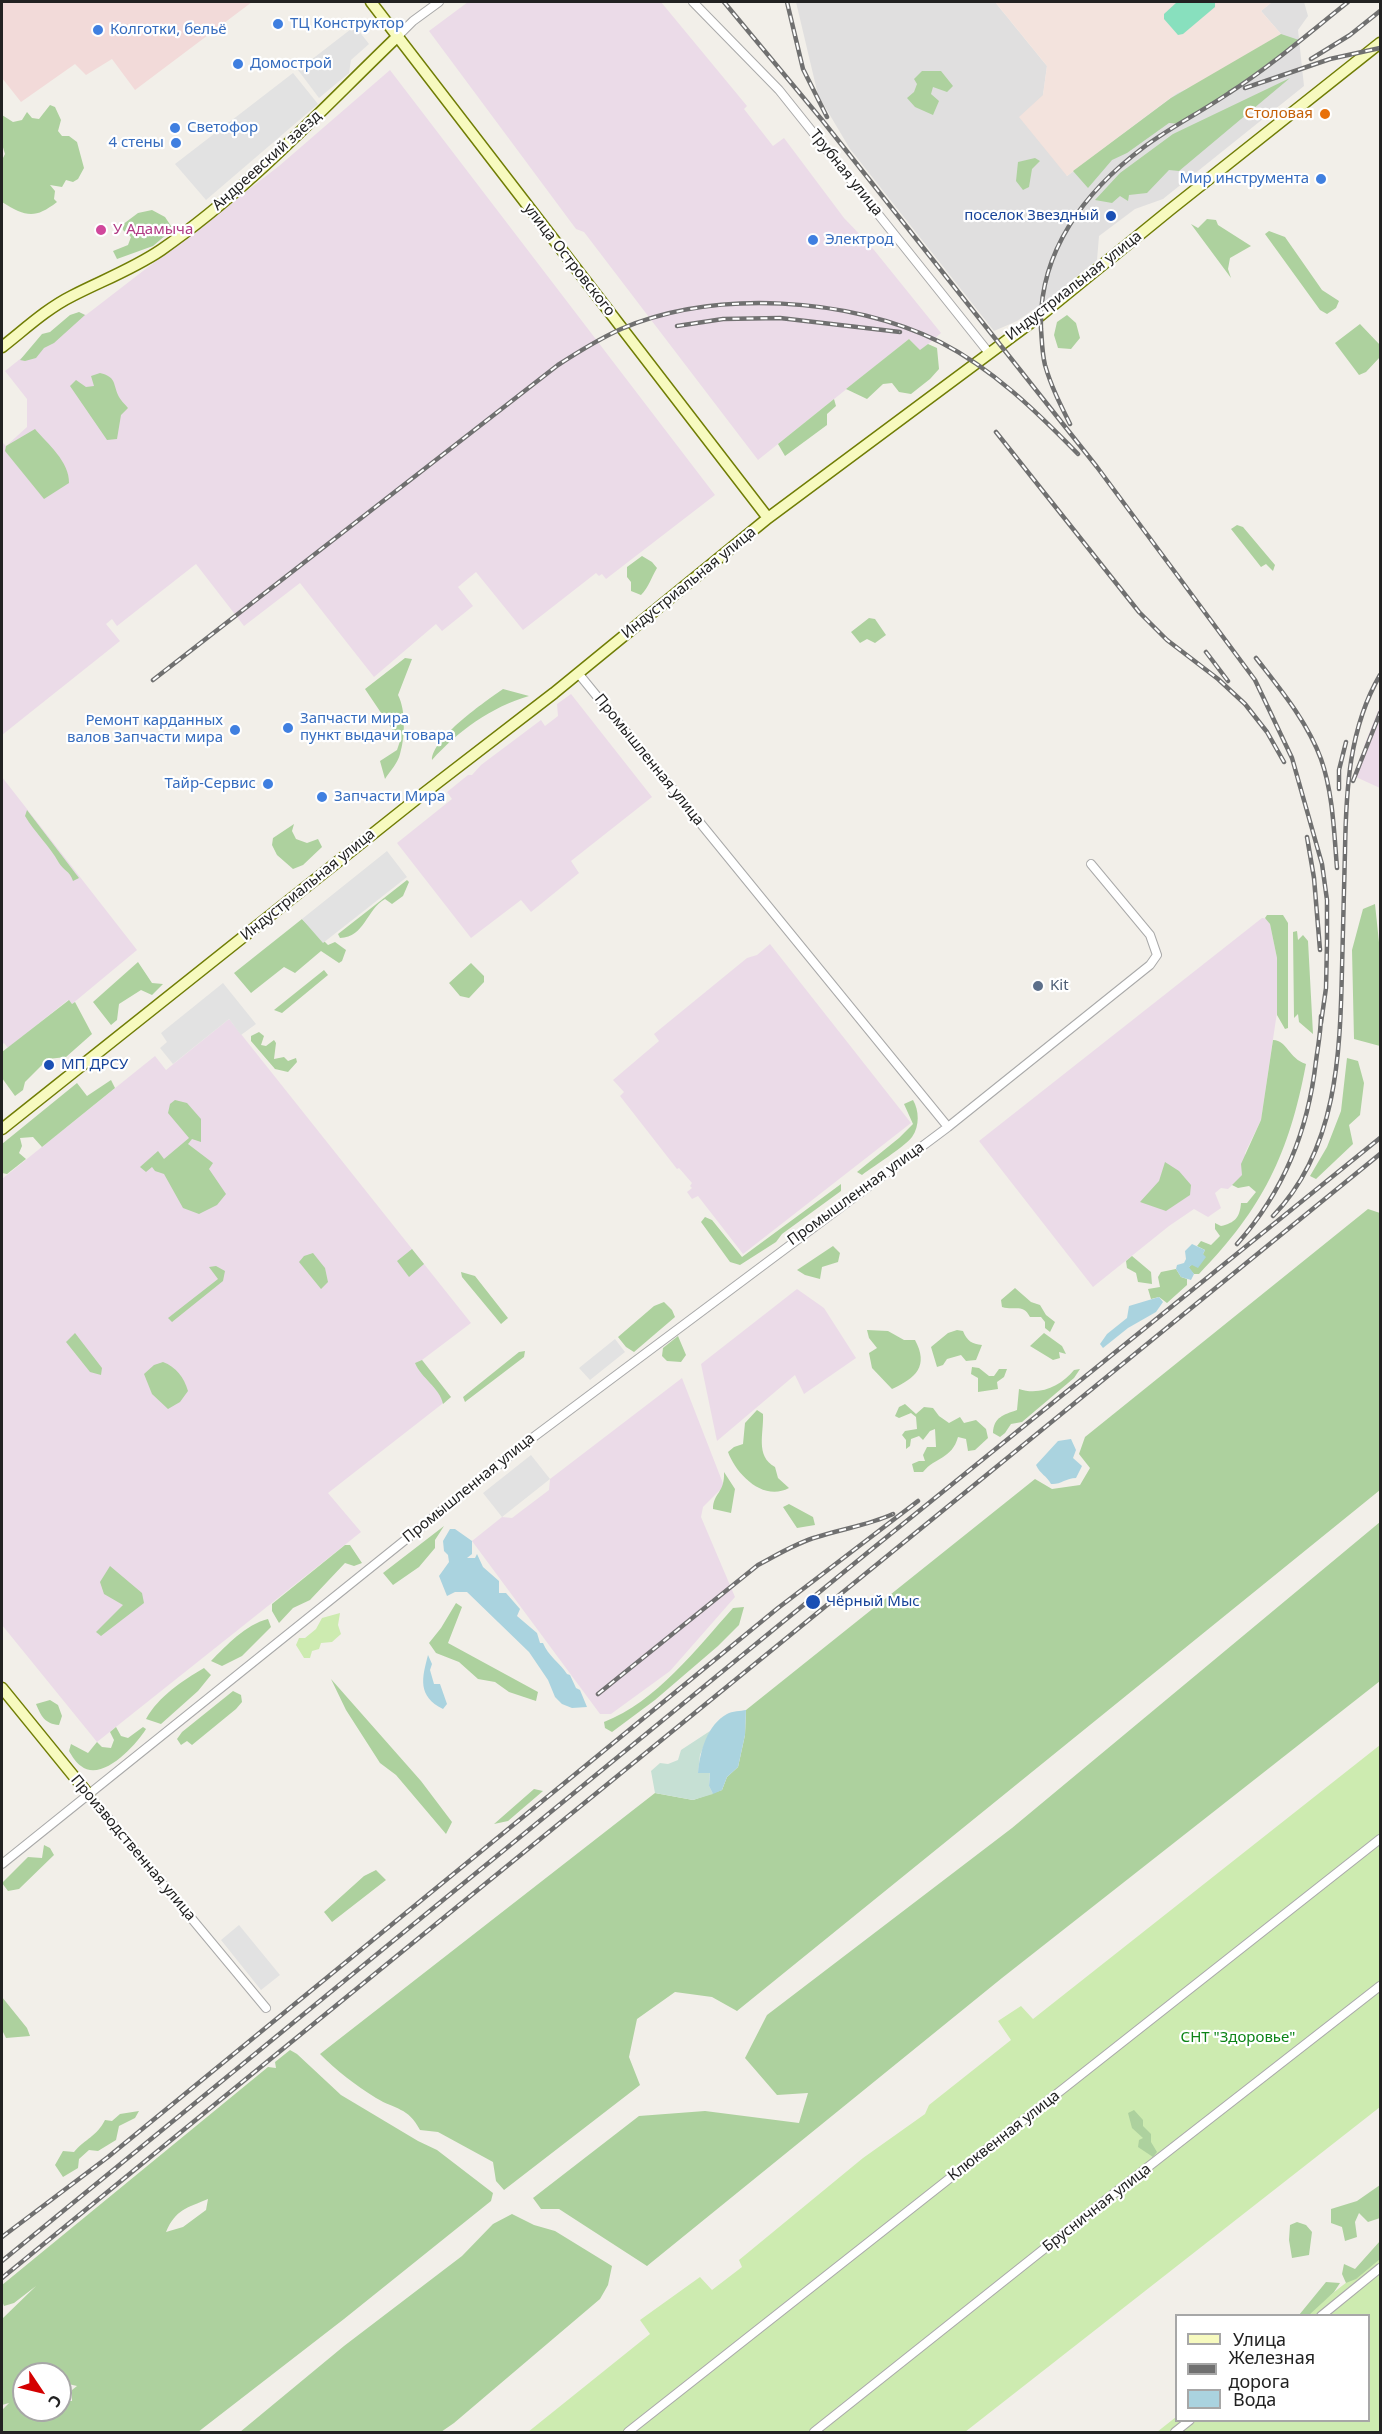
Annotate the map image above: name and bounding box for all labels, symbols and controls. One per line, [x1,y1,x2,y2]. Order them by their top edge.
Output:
place label: ТЦ Конструктор [290,15,404,33]
marker: ТЦ Конструктор [271,17,285,31]
place label: Колготки, бельё [110,21,227,39]
marker: Колготки, бельё [91,23,105,37]
place label: Домострой [250,55,332,73]
marker: Домострой [231,57,245,71]
place label: Столовая [1244,105,1313,123]
street label: Андреевский заезд [209,107,325,215]
marker: Столовая [1318,107,1332,121]
place label: Светофор [187,119,258,137]
marker: Светофор [168,121,182,135]
street label: Трубная улица [806,126,886,220]
place label: 4 стены [108,134,164,152]
marker: 4 стены [169,136,183,150]
place label: Мир инструмента [1180,170,1309,188]
marker: Мир инструмента [1314,172,1328,186]
street label: улица Островского [519,200,619,320]
place label: поселок Звездный [964,207,1099,225]
marker: поселок Звездный [1104,209,1118,223]
place label: У Адамыча [113,221,193,239]
marker: У Адамыча [94,223,108,237]
street label: Индустриальная улица [1002,227,1146,345]
place label: Электрод [825,231,894,249]
marker: Электрод [806,233,820,247]
street label: Индустриальная улица [618,523,760,643]
street label: Промышленная улица [590,691,708,829]
place label: Запчасти мира пункт выдачи товара [300,710,454,745]
place label: Ремонт карданных валов Запчасти мира [67,712,223,747]
marker: Запчасти мира пункт выдачи товара [281,721,295,735]
marker: Ремонт карданных валов Запчасти мира [228,723,242,737]
place label: Тайр-Сервис [165,775,256,793]
marker: Тайр-Сервис [261,777,275,791]
place label: Запчасти Мира [334,788,445,806]
marker: Запчасти Мира [315,790,329,804]
street label: Индустриальная улица [237,825,379,945]
place label: Kit [1050,977,1069,995]
marker: Kit [1031,979,1045,993]
place label: МП ДРСУ [61,1056,128,1074]
marker: МП ДРСУ [42,1058,56,1072]
street label: Промышленная улица [784,1138,928,1250]
street label: Промышленная улица [400,1429,538,1547]
marker: Чёрный Мыс [804,1593,822,1611]
place label: Чёрный Мыс [826,1593,920,1611]
street label: Производственная улица [67,1771,199,1925]
park label: СНТ "Здоровье" [1181,2029,1295,2047]
street label: Клюквенная улица [945,2087,1063,2185]
street label: Брусничная улица [1039,2160,1155,2256]
legend [1175,2314,1370,2422]
text: Улица [1233,2327,1286,2351]
text: Железная дорога [1229,2345,1315,2393]
north arrow [12,2362,72,2422]
text: Вода [1233,2387,1276,2411]
text: С [43,2391,67,2412]

